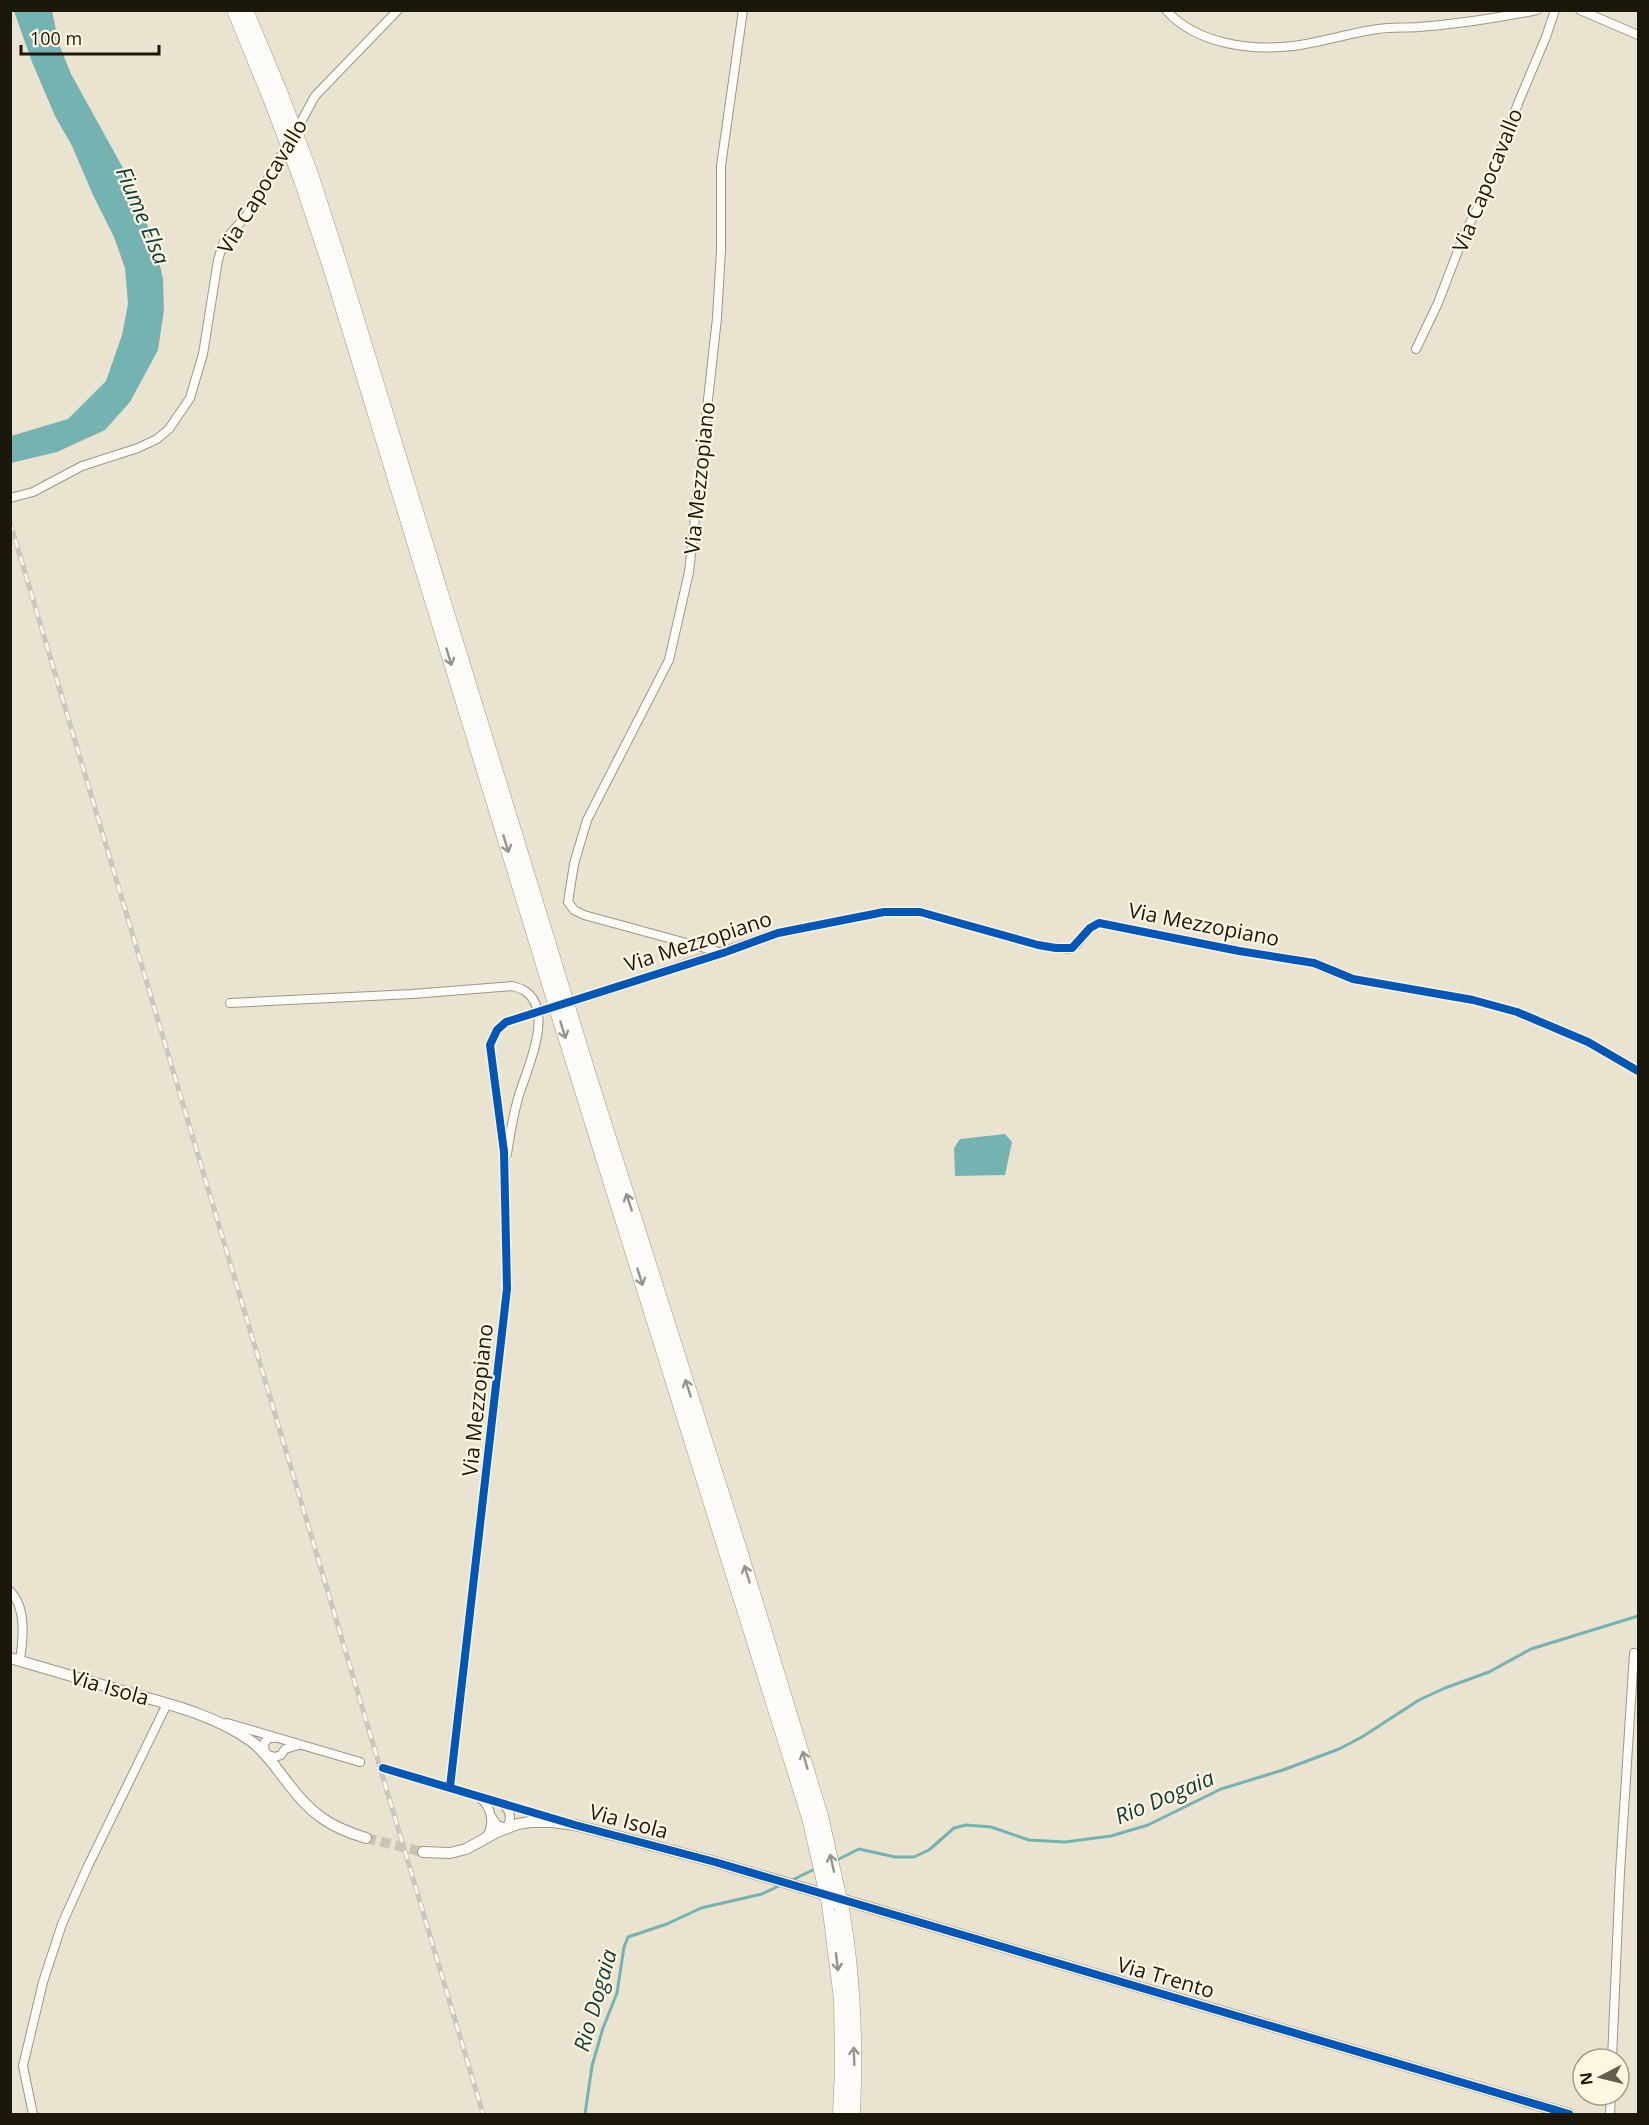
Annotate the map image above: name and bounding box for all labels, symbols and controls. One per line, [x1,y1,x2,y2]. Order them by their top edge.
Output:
scale bar [21,18,159,56]
text: 100 m [30,26,82,50]
street label: Via Capocavallo [1445,104,1529,256]
street label: Via Capocavallo [211,113,313,259]
water label: Fiume Elsa [110,162,178,268]
street label: Via Mezzopiano [677,400,721,556]
one-way arrow [444,647,455,666]
one-way arrow [501,834,512,853]
street label: Via Mezzopiano [1126,896,1282,952]
street label: Via Mezzopiano [621,904,775,978]
one-way arrow [558,1021,569,1040]
one-way arrow [623,1193,634,1212]
one-way arrow [635,1267,646,1286]
street label: Via Mezzopiano [455,1322,499,1478]
one-way arrow [682,1379,693,1398]
one-way arrow [741,1565,752,1584]
street label: Via Isola [67,1662,153,1712]
one-way arrow [799,1751,810,1770]
water label: Rio Dogaia [1110,1762,1218,1830]
street label: Via Isola [587,1797,671,1845]
one-way arrow [825,1854,837,1873]
water label: Rio Dogaia [565,1945,623,2055]
street label: Via Trento [1114,1950,1218,2004]
one-way arrow [832,1951,843,1971]
one-way arrow [848,2047,860,2067]
north arrow [1571,2047,1631,2107]
text: N [1574,2071,1598,2087]

